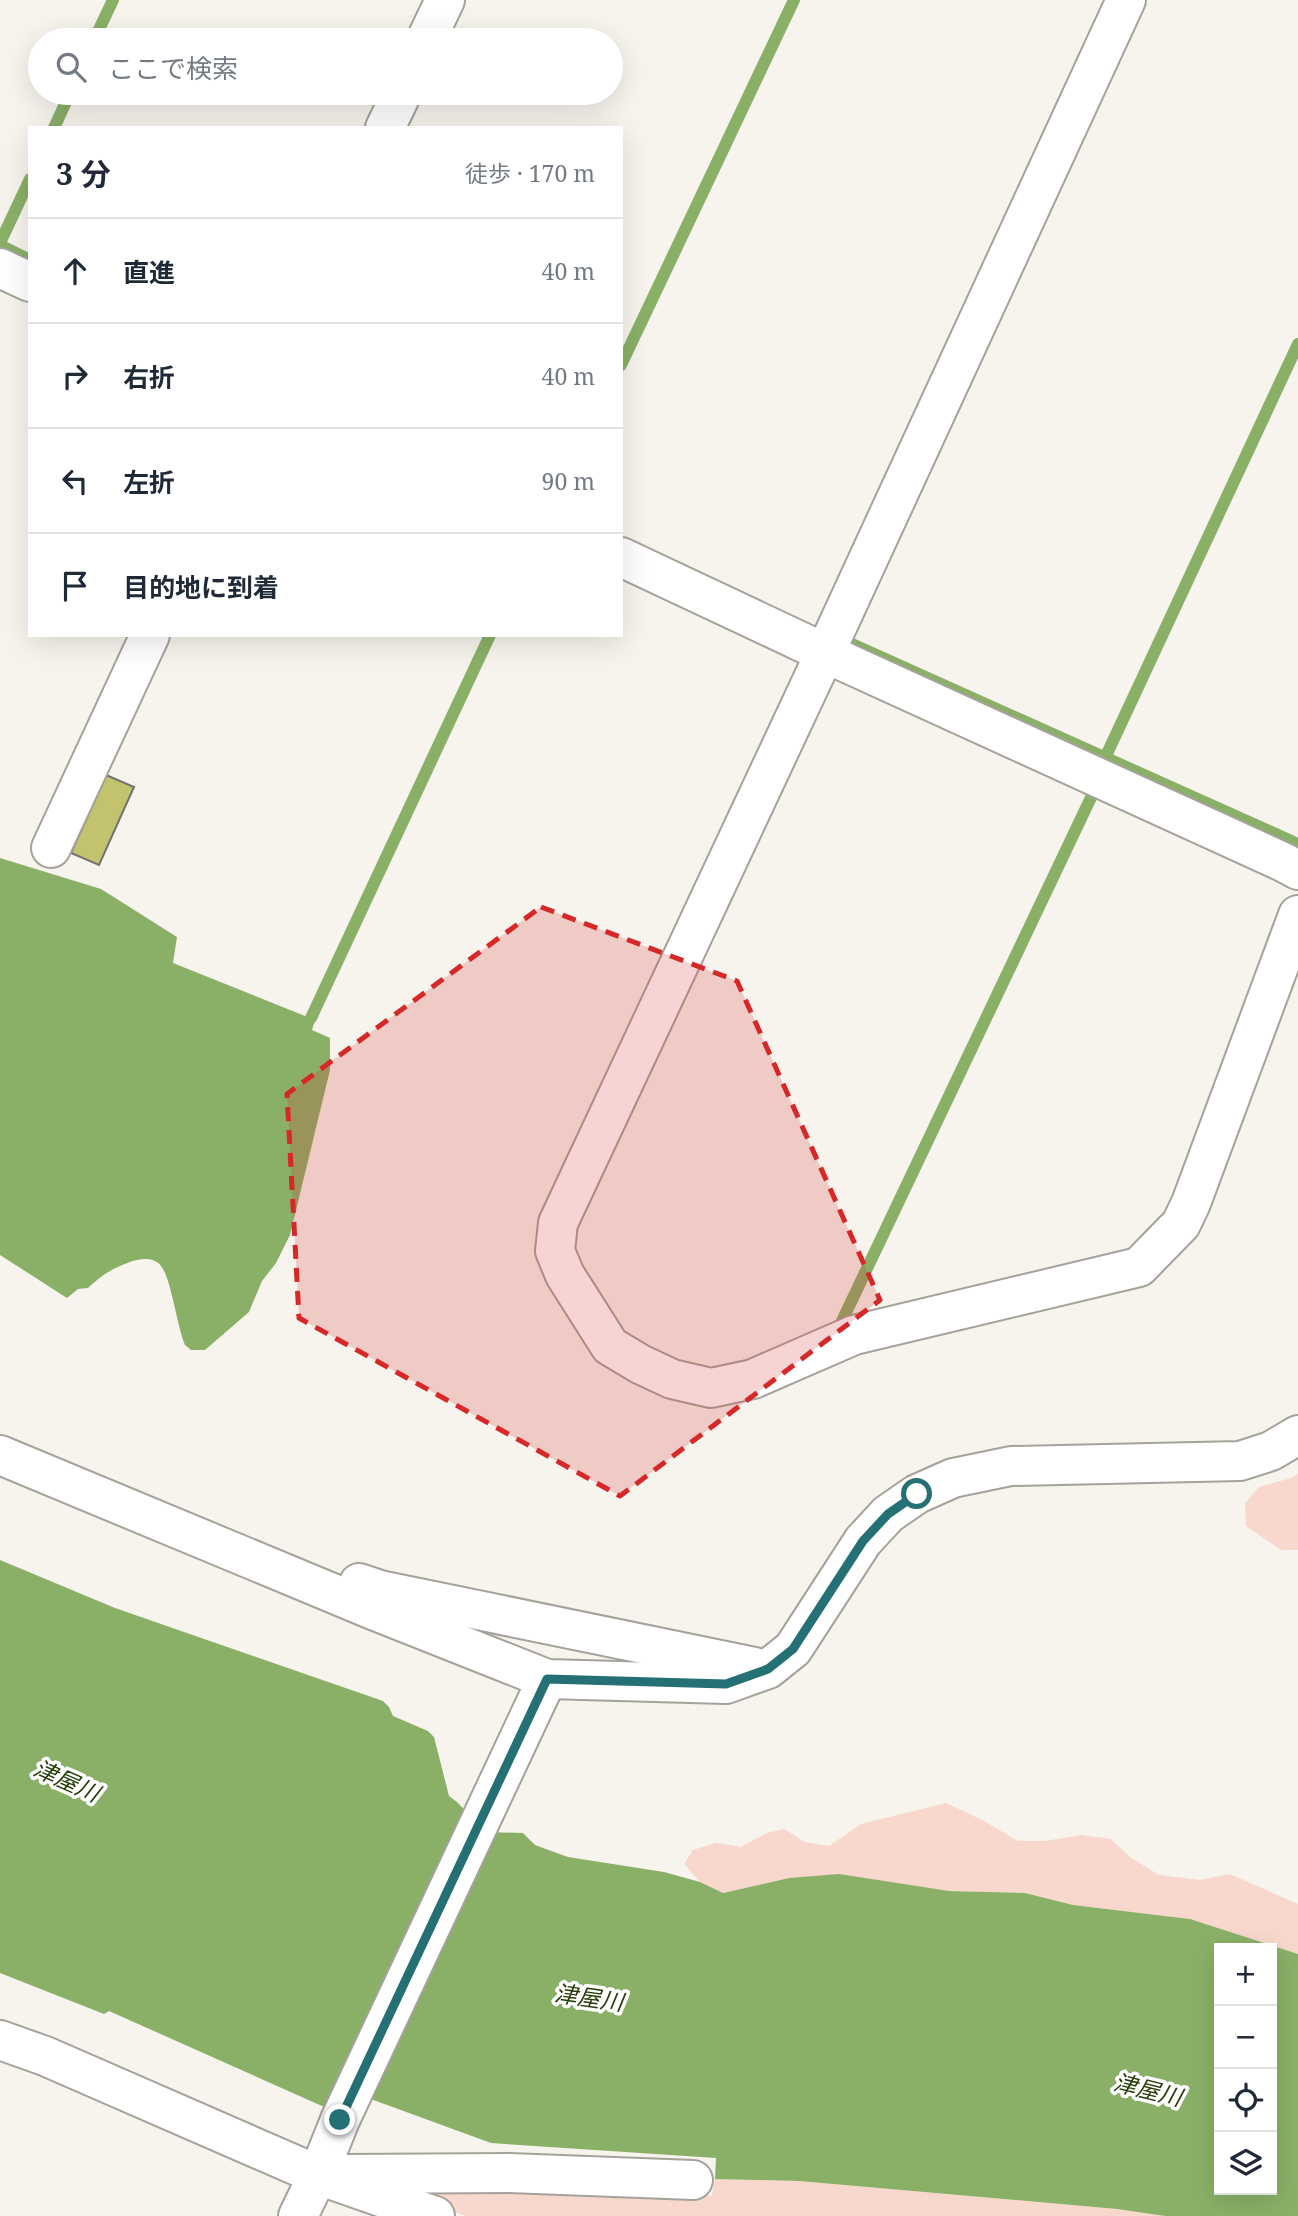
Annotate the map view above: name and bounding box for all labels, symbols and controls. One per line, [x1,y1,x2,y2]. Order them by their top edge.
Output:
search box [28,28,623,105]
icon: search [52,48,90,86]
text: ここで検索 [108,50,238,86]
text: 3 分 [56,153,111,194]
text: 徒歩 · 170 m [465,157,595,189]
icon: ahead [56,252,94,290]
text: 直進 [123,254,175,290]
text: 40 m [542,255,595,287]
icon: right [56,357,94,395]
text: 右折 [123,359,175,395]
text: 40 m [542,360,595,392]
icon: left [56,462,94,500]
text: 左折 [123,464,175,500]
text: 90 m [542,465,595,497]
icon: arrive [56,567,94,605]
text: 目的地に到着 [123,569,279,605]
route start [901,1478,932,1509]
water label: 津屋川 [29,1751,108,1810]
map controls [1214,1943,1277,2195]
button: + [1214,1943,1277,2006]
water label: 津屋川 [553,1976,628,2018]
button: − [1214,2006,1277,2069]
water label: 津屋川 [1111,2065,1188,2114]
button: locate [1214,2069,1277,2132]
route end [324,2104,355,2135]
button: layers [1214,2132,1277,2195]

